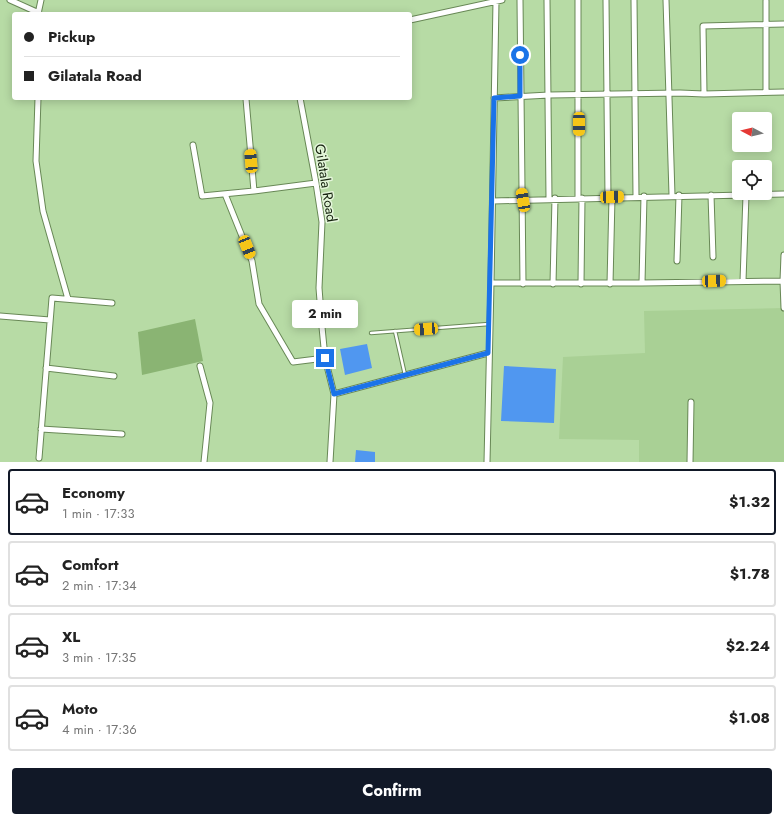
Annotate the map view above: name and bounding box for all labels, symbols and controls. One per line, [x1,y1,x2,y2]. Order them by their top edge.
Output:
text: Pickup [48,26,95,48]
route start [511,46,529,64]
text: Gilatala Road [48,65,142,87]
car [573,112,585,136]
north arrow [732,112,772,152]
map controls [732,112,772,200]
street label: Gilatala Road [310,142,342,224]
car [244,149,258,173]
button: locate [732,160,772,200]
car [515,187,531,213]
car [600,191,624,203]
car [237,234,257,260]
car [702,275,726,287]
callout: 2 min [292,300,358,328]
text: 2 min [308,304,342,323]
car [414,322,438,336]
route end [316,349,334,367]
text: Economy [62,482,125,504]
icon: car [14,484,50,520]
text: $1.32 [729,491,770,513]
text: 1 min · 17:33 [62,504,135,523]
text: Comfort [62,554,119,576]
icon: car [14,556,50,592]
text: $1.78 [730,563,770,585]
text: 2 min · 17:34 [62,576,137,595]
text: XL [62,626,80,648]
icon: car [14,628,50,664]
text: $2.24 [726,635,770,657]
text: 3 min · 17:35 [62,648,136,667]
text: Moto [62,698,98,720]
icon: car [14,700,50,736]
text: $1.08 [729,707,770,729]
text: 4 min · 17:36 [62,720,137,739]
button: Confirm [12,768,772,814]

